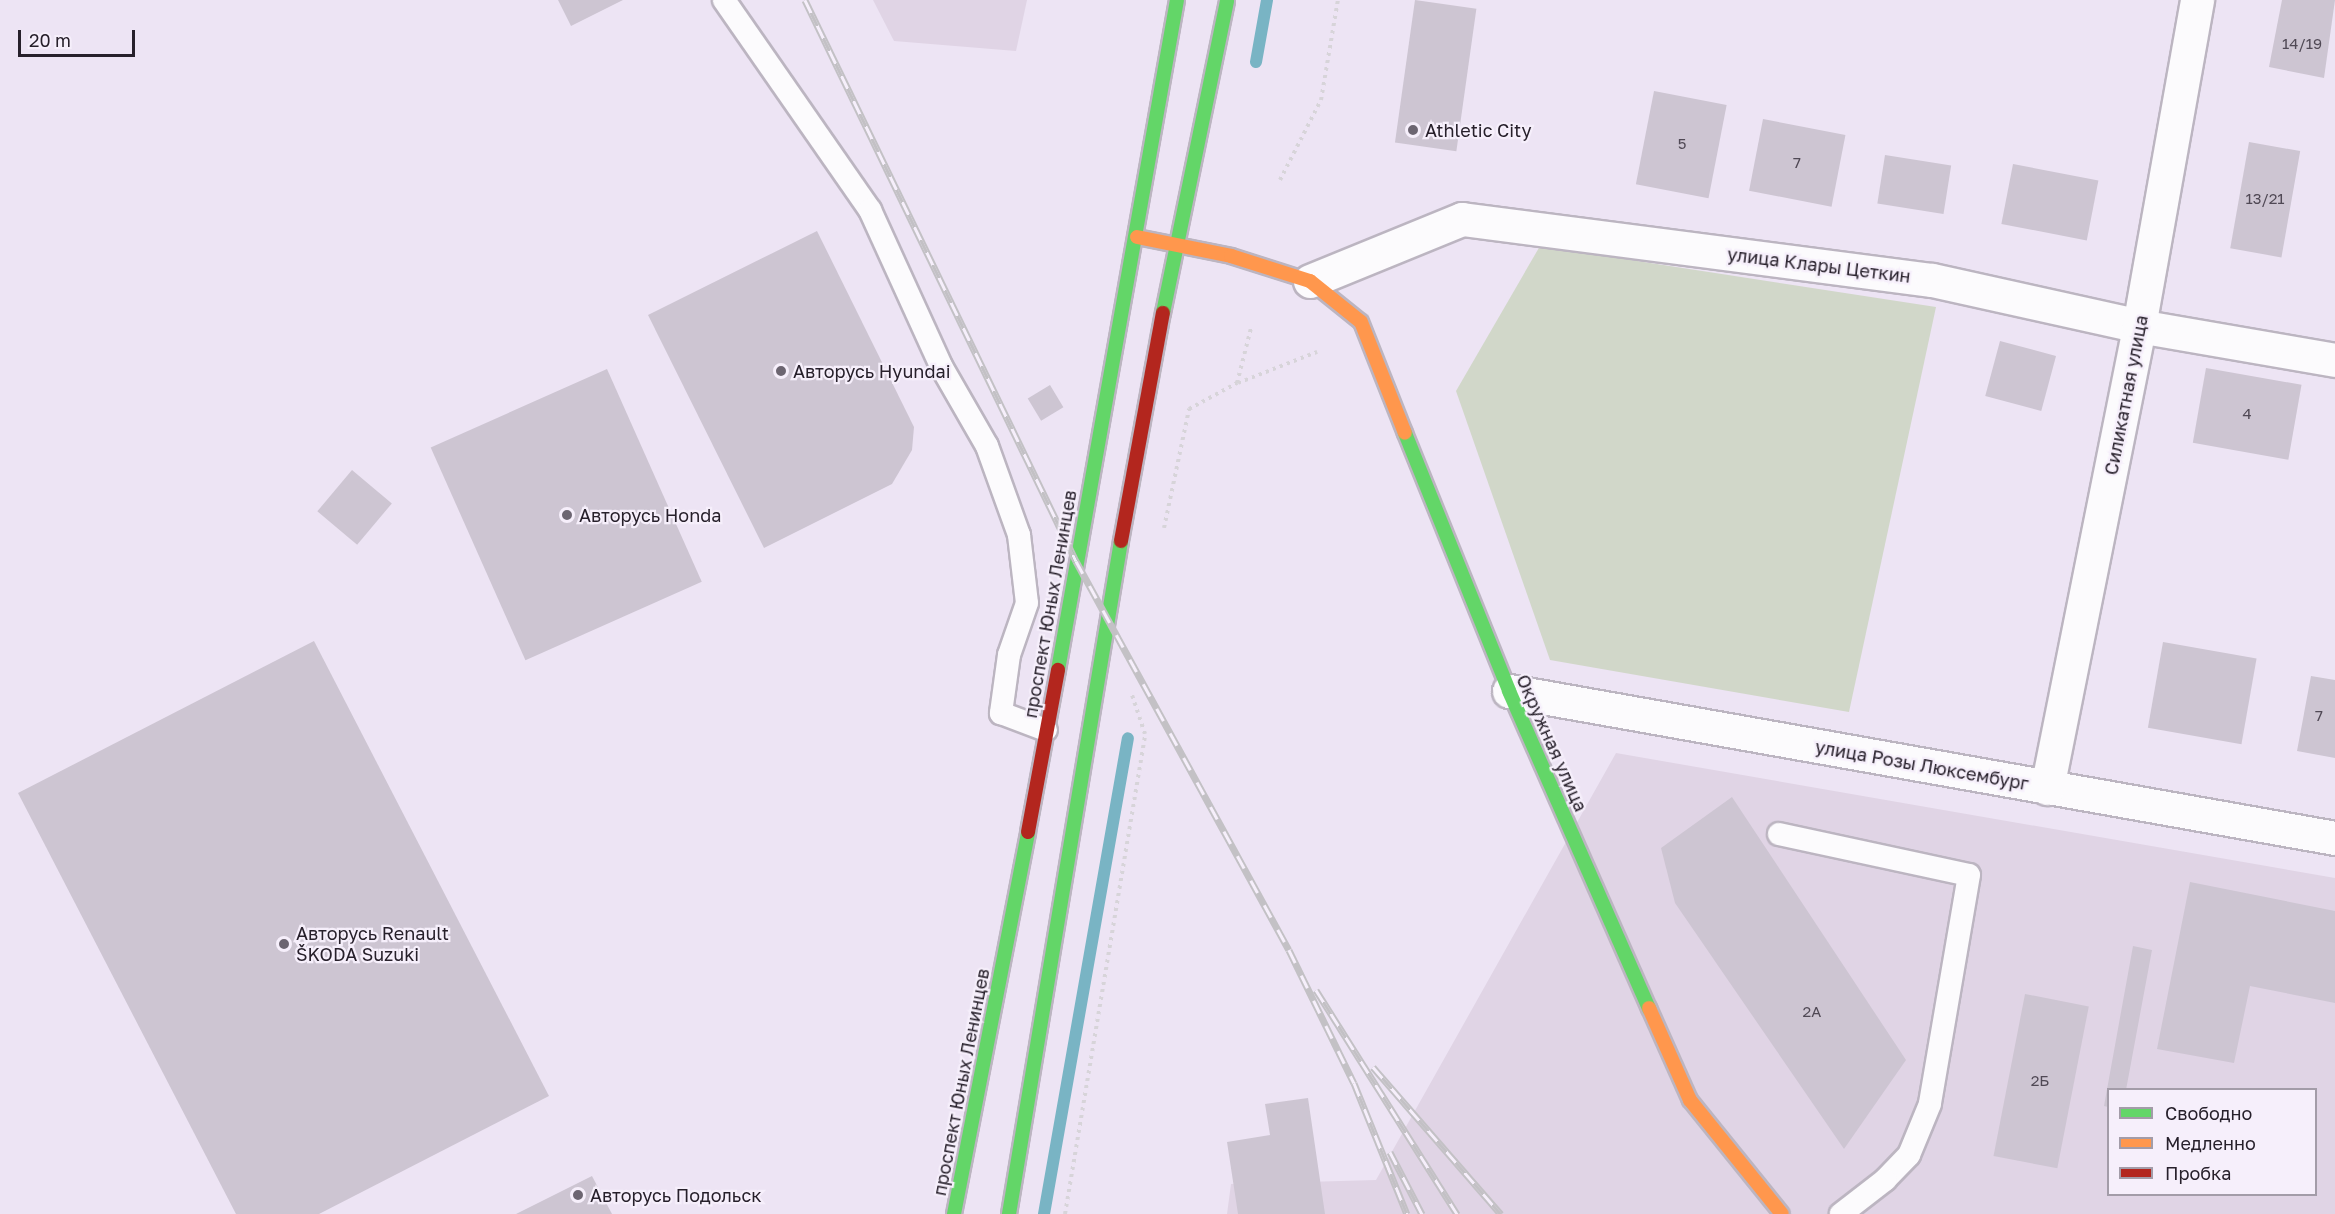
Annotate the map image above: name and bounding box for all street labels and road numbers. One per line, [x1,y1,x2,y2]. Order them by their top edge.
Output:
street label: улица Клары Цеткин [1726,243,1912,287]
street label: Силикатная улица [2100,313,2152,477]
street label: проспект Юных Ленинцев [1019,488,1081,720]
street label: Окружная улица [1512,671,1592,815]
street label: улица Розы Люксембург [1813,736,2031,794]
street label: проспект Юных Ленинцев [928,967,994,1197]

